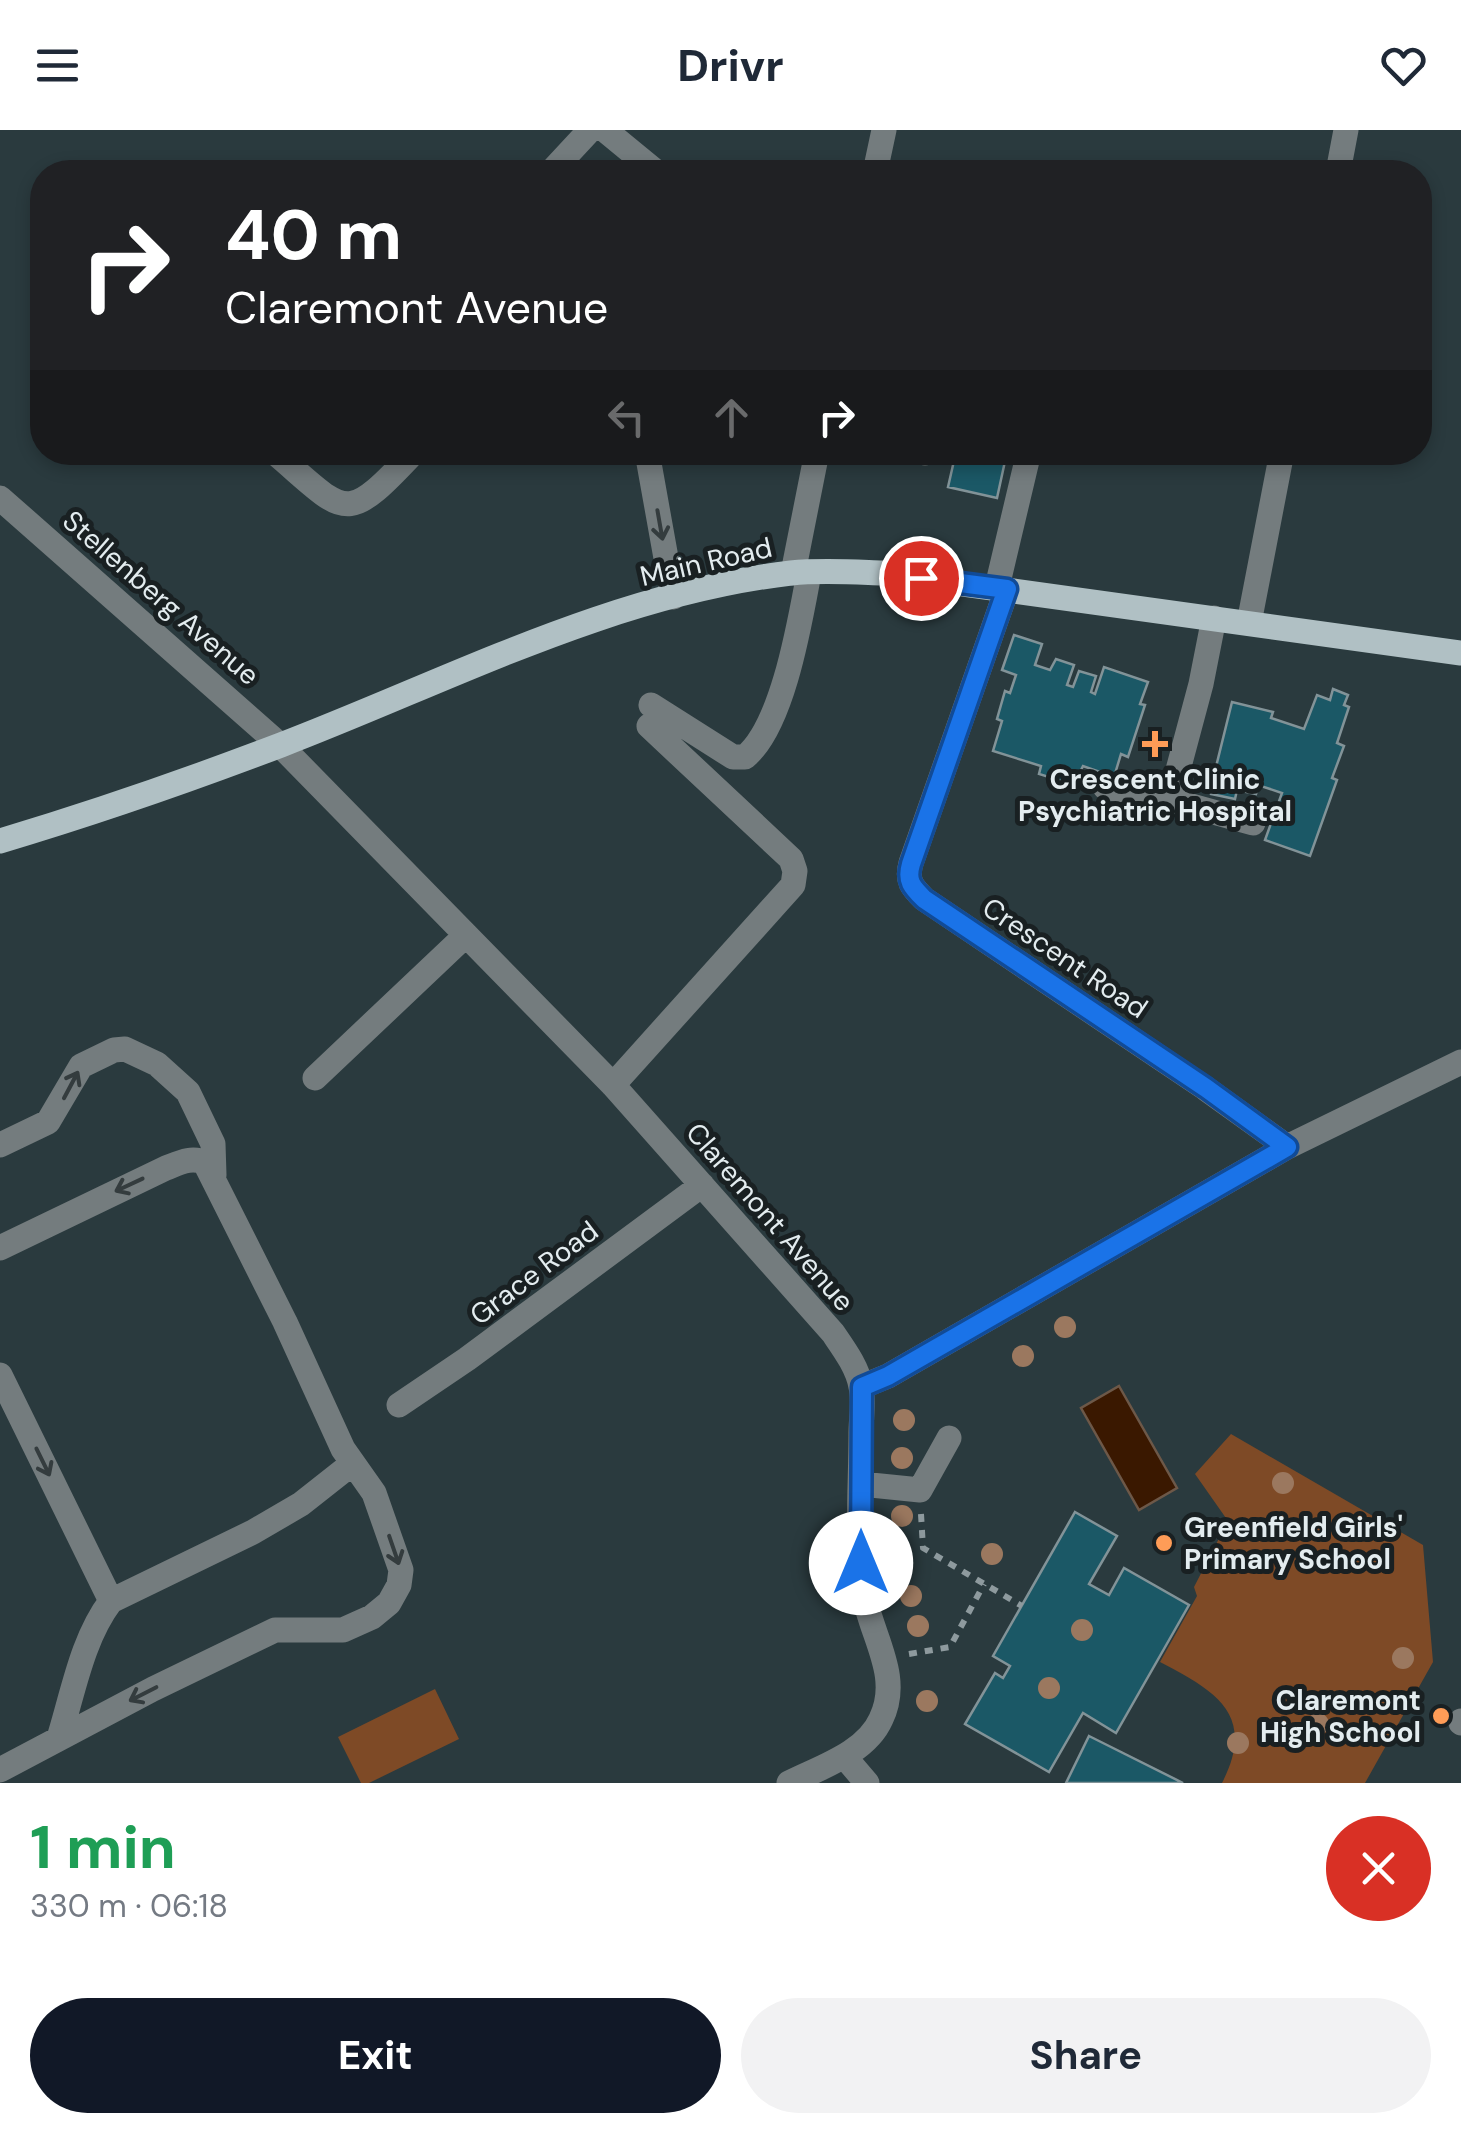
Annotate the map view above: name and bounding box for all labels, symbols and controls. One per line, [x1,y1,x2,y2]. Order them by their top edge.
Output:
text: Drivr [677,36,784,95]
icon: menu [30,38,85,93]
icon: heart [1376,38,1431,93]
text: 40 m [225,190,402,281]
icon: right [60,200,190,330]
text: Claremont Avenue [225,278,608,337]
icon: left [599,390,654,445]
icon: ahead [704,390,759,445]
icon: right [809,390,864,445]
street label: Stellenberg Avenue [55,502,267,694]
one-way arrow [651,508,670,541]
street label: Main Road [636,529,776,595]
pin [879,536,964,621]
icon: arrive [894,551,949,606]
marker: Crescent Clinic Psychiatric Hospital [1142,731,1168,757]
place label: Crescent Clinic Psychiatric Hospital [1018,761,1292,830]
street label: Crescent Road [975,889,1155,1027]
one-way arrow [62,1070,81,1100]
street label: Claremont Avenue [678,1115,862,1319]
one-way arrow [115,1177,145,1196]
street label: Grace Road [462,1213,606,1333]
one-way arrow [34,1447,53,1477]
place label: Greenfield Girls' Primary School [1184,1509,1403,1578]
position arrow [809,1511,913,1615]
marker: Greenfield Girls' Primary School [1153,1532,1175,1554]
one-way arrow [386,1534,404,1565]
place label: Claremont High School [1260,1682,1421,1751]
one-way arrow [129,1685,159,1704]
marker: Claremont High School [1430,1705,1452,1727]
text: 1 min [30,1808,176,1887]
button: close [1326,1816,1431,1921]
text: 330 m · 06:18 [30,1885,228,1927]
button: Exit [30,1998,721,2113]
button: Share [741,1998,1431,2113]

